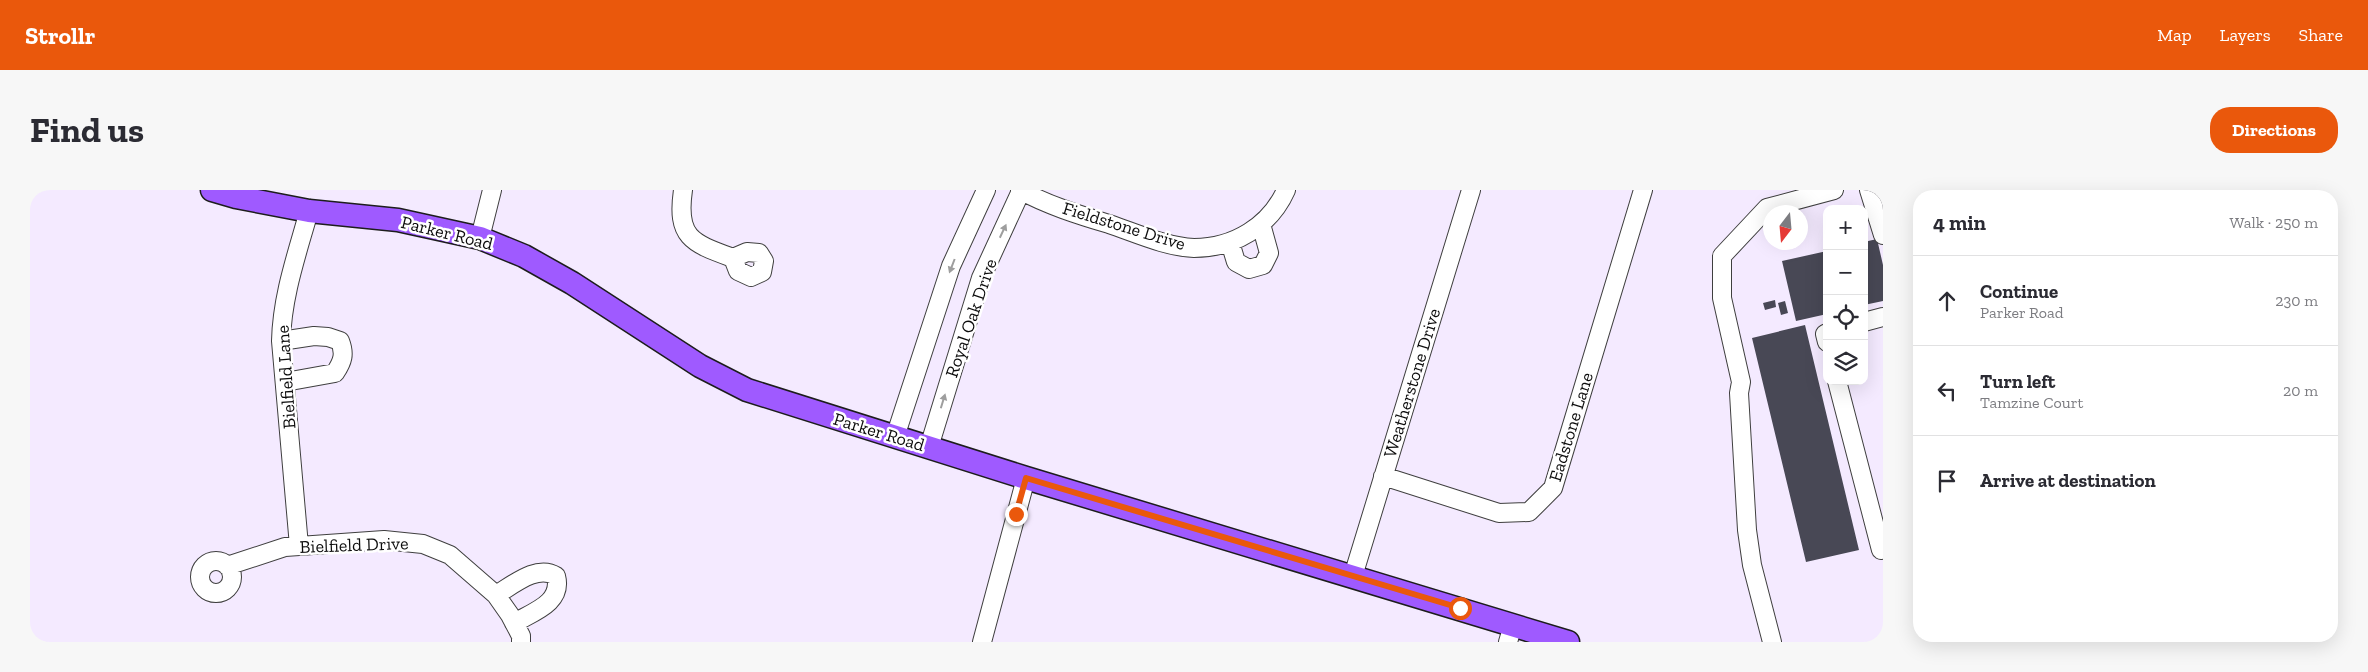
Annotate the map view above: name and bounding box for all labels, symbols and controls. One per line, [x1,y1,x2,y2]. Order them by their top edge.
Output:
text: Strollr [25,21,95,50]
text: Map [2157,24,2192,46]
text: Layers [2220,24,2271,46]
text: Share [2299,24,2343,46]
button: Directions [2210,107,2338,153]
text: Find us [30,109,144,151]
street label: Fieldstone Drive [1060,197,1188,255]
north arrow [1763,205,1808,250]
map controls [1823,205,1868,385]
button: + [1823,205,1868,250]
text: 4 min [1933,210,1986,235]
street label: Parker Road [399,211,495,255]
text: Walk · 250 m [2230,213,2318,232]
one-way arrow [999,224,1007,238]
button: − [1823,250,1868,295]
street label: Royal Oak Drive [940,256,1002,380]
one-way arrow [947,259,955,273]
text: Continue [1980,280,2058,303]
icon: ahead [1933,287,1961,315]
text: 230 m [2275,291,2318,310]
button: locate [1823,295,1868,340]
text: Parker Road [1980,303,2064,322]
street label: Weatherstone Drive [1379,306,1445,460]
street label: Bielfield Lane [271,324,301,430]
button: layers [1823,340,1868,385]
street label: Eadstone Lane [1544,370,1598,484]
text: Turn left [1980,370,2055,393]
icon: left [1933,377,1961,405]
text: 20 m [2283,381,2318,400]
one-way arrow [940,393,948,408]
text: Tamzine Court [1980,393,2083,412]
street label: Parker Road [831,408,927,456]
icon: arrive [1933,467,1961,495]
text: Arrive at destination [1980,469,2156,492]
route end [1005,503,1028,526]
street label: Bielfield Drive [299,532,409,558]
route start [1449,597,1472,620]

